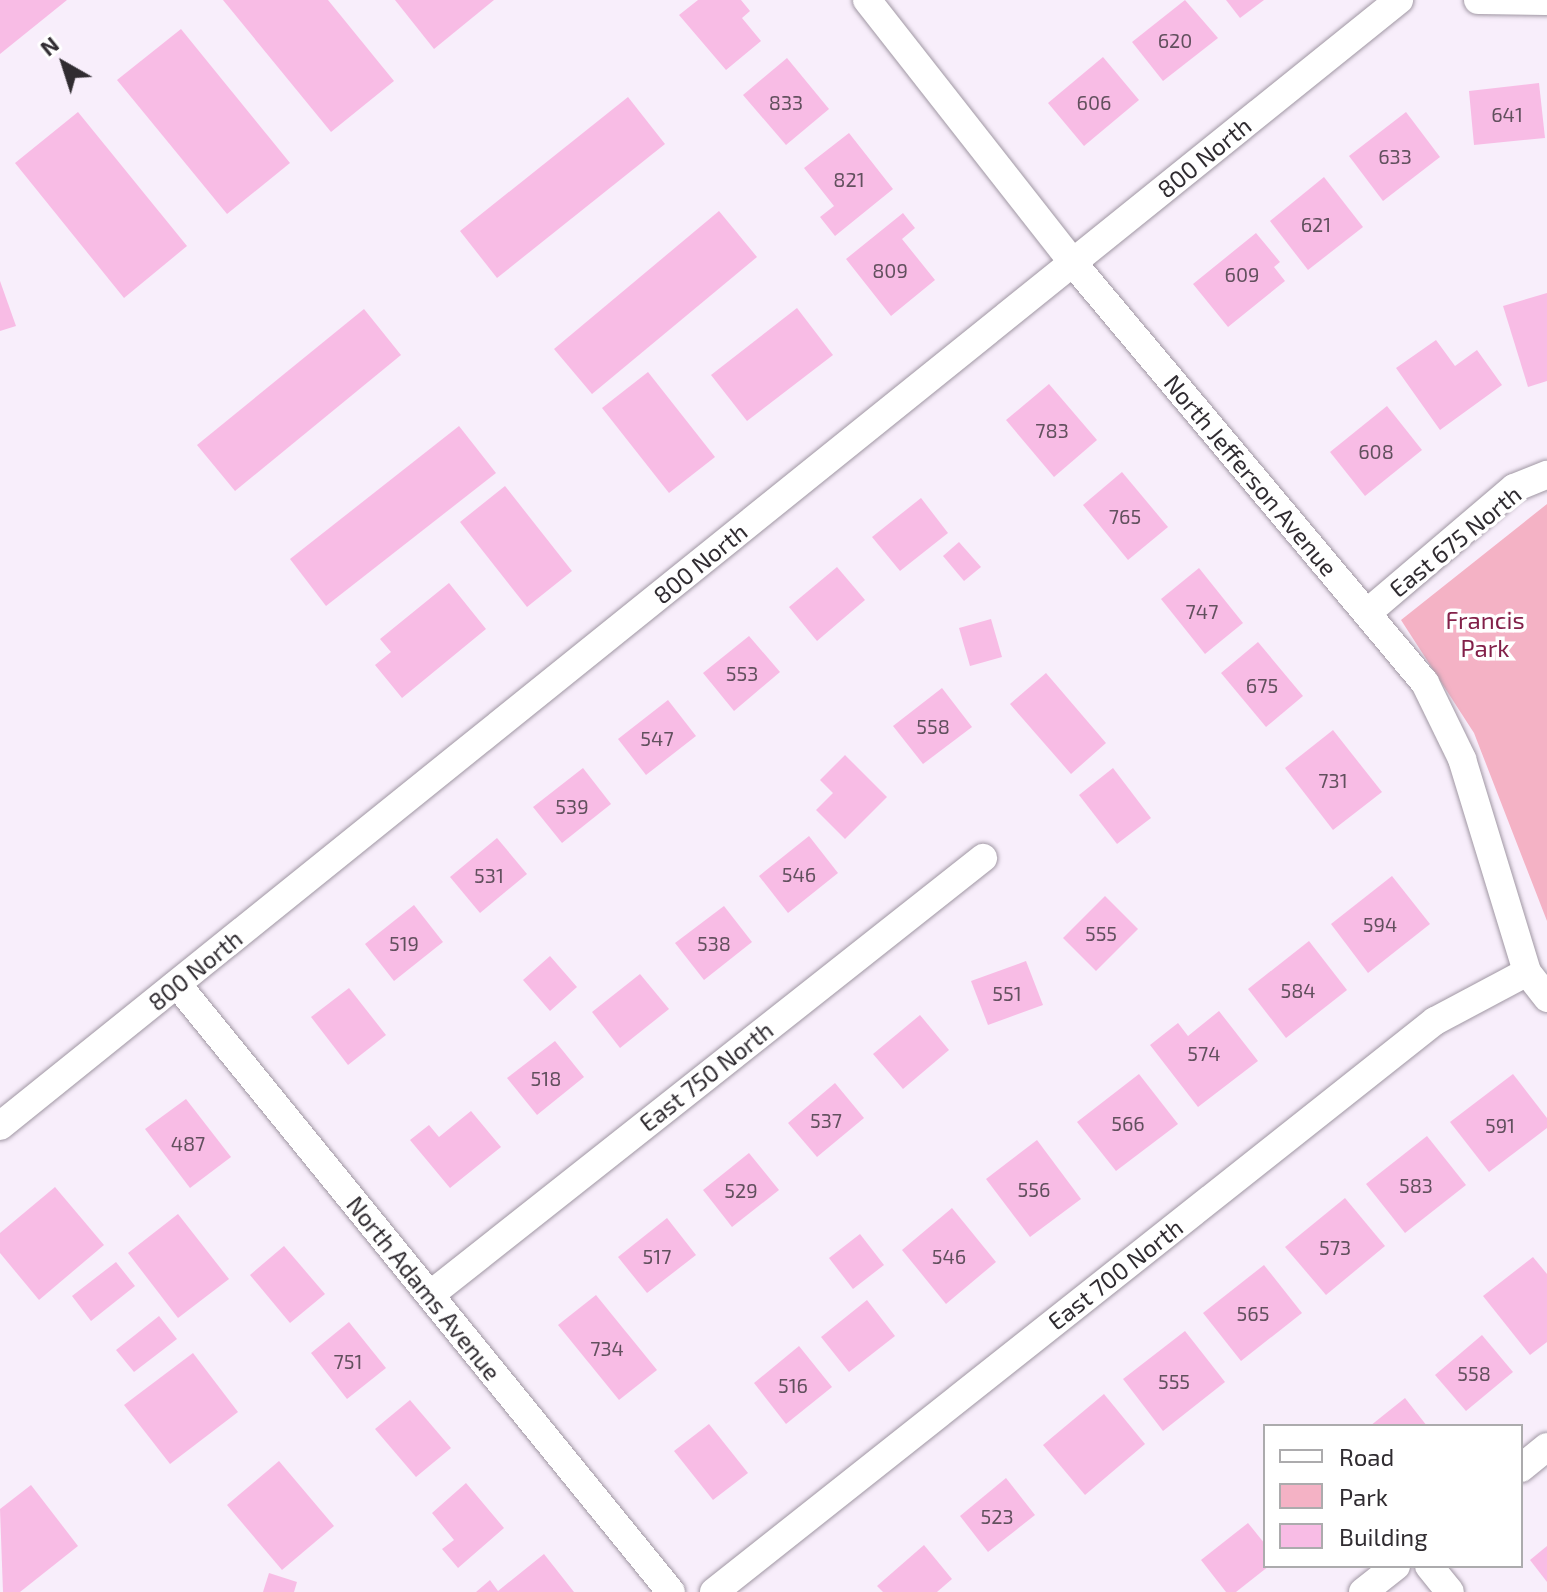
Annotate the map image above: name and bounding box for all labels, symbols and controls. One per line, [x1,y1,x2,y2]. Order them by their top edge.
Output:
north arrow [24,24,104,104]
house number: 620 [1158,28,1192,52]
text: N [35,30,63,60]
house number: 833 [769,90,803,114]
house number: 606 [1077,90,1111,114]
house number: 641 [1491,102,1523,126]
street label: 800 North [1151,111,1257,203]
house number: 633 [1378,144,1412,168]
house number: 821 [833,167,865,191]
house number: 621 [1301,212,1331,236]
house number: 809 [872,258,908,282]
house number: 609 [1225,262,1259,286]
street label: North Jefferson Avenue [1158,368,1344,582]
house number: 783 [1035,418,1069,442]
house number: 608 [1358,439,1394,463]
street label: East 675 North [1383,479,1527,603]
house number: 765 [1109,504,1141,528]
street label: 800 North [647,517,753,609]
house number: 747 [1186,599,1218,623]
park label: Francis Park [1445,606,1525,662]
house number: 553 [726,661,758,685]
house number: 675 [1246,673,1278,697]
house number: 558 [916,714,950,738]
house number: 547 [640,726,674,750]
house number: 731 [1318,768,1348,792]
house number: 539 [555,794,589,818]
house number: 546 [782,862,816,886]
house number: 531 [474,863,504,887]
house number: 594 [1363,912,1397,936]
house number: 555 [1085,921,1117,945]
street label: 800 North [142,924,248,1016]
house number: 519 [389,931,419,955]
house number: 538 [697,931,731,955]
house number: 584 [1280,978,1316,1002]
house number: 551 [992,981,1022,1005]
street label: East 750 North [633,1015,779,1137]
house number: 574 [1187,1041,1221,1065]
house number: 518 [531,1066,561,1090]
house number: 537 [810,1108,842,1132]
house number: 566 [1111,1111,1145,1135]
house number: 591 [1485,1113,1515,1137]
house number: 487 [171,1131,205,1155]
house number: 583 [1399,1173,1433,1197]
house number: 556 [1018,1177,1050,1201]
house number: 529 [724,1178,758,1202]
street label: North Adams Avenue [341,1190,507,1386]
street label: East 700 North [1042,1212,1188,1336]
house number: 573 [1319,1235,1351,1259]
house number: 517 [643,1244,671,1268]
house number: 546 [932,1244,966,1268]
house number: 565 [1237,1301,1269,1325]
house number: 734 [590,1336,624,1360]
house number: 751 [334,1349,362,1373]
house number: 558 [1457,1361,1491,1385]
house number: 555 [1158,1369,1190,1393]
house number: 516 [778,1373,808,1397]
legend [1263,1424,1523,1568]
text: Road [1339,1442,1394,1471]
text: Park [1339,1482,1388,1511]
house number: 523 [980,1504,1014,1528]
text: Building [1339,1522,1428,1551]

